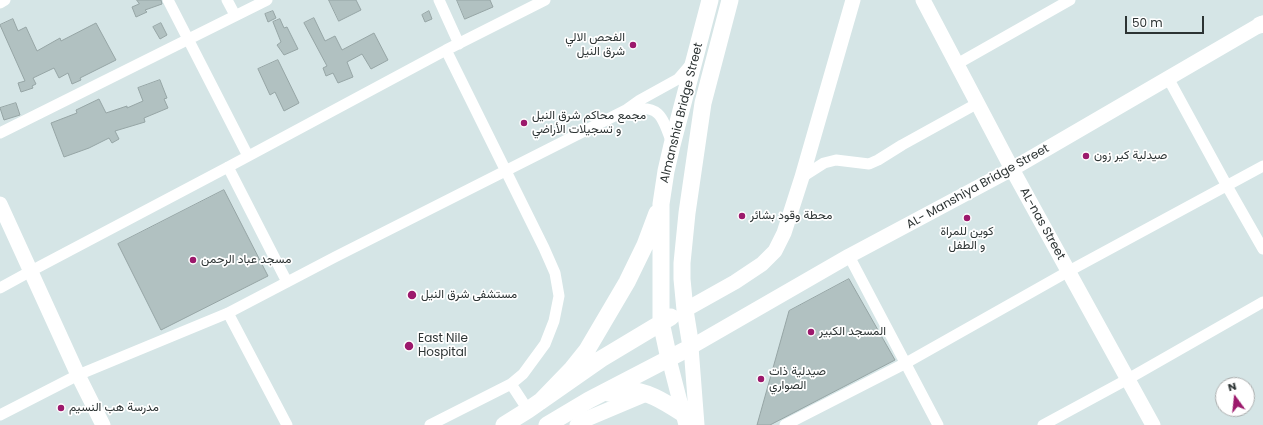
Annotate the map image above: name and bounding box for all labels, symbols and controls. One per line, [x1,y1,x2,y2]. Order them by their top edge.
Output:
scale bar [1127,8,1206,34]
text: 50 m [1132,14,1163,31]
place label: الفحص الالي شرق النيل [565,31,625,59]
marker: الفحص الالي شرق النيل [628,40,638,50]
street label: Almanshia Bridge Street [658,41,706,185]
place label: مجمع محاكم شرق النيل و تسجيلات الأراضي [532,109,646,137]
marker: مجمع محاكم شرق النيل و تسجيلات الأراضي [519,118,529,128]
street label: AL- Manshiya Bridge Street [904,142,1052,232]
place label: صيدلية كير زون [1094,149,1167,163]
marker: صيدلية كير زون [1081,151,1091,161]
street label: AL-nas Street [1016,185,1068,263]
place label: محطة وقود بشائر [750,209,832,223]
marker: محطة وقود بشائر [737,211,747,221]
marker: كوين للمراة و الطفل [962,213,972,223]
place label: كوين للمراة و الطفل [940,225,994,253]
place label: مسجد عباد الرحمن [201,253,291,267]
marker: مسجد عباد الرحمن [188,255,198,265]
place label: مستشفى شرق النيل [421,288,517,302]
marker: مستشفى شرق النيل [406,289,418,301]
place label: المسجد الكبير [819,325,886,339]
marker: المسجد الكبير [806,327,816,337]
place label: East Nile Hospital [418,332,468,360]
marker: East Nile Hospital [403,340,415,352]
place label: صيدلية ذات الصواري [769,365,826,393]
marker: صيدلية ذات الصواري [756,374,766,384]
north arrow [1215,377,1255,417]
text: N [1226,378,1238,395]
place label: مدرسة هب النسيم [69,401,159,415]
marker: مدرسة هب النسيم [56,403,66,413]

